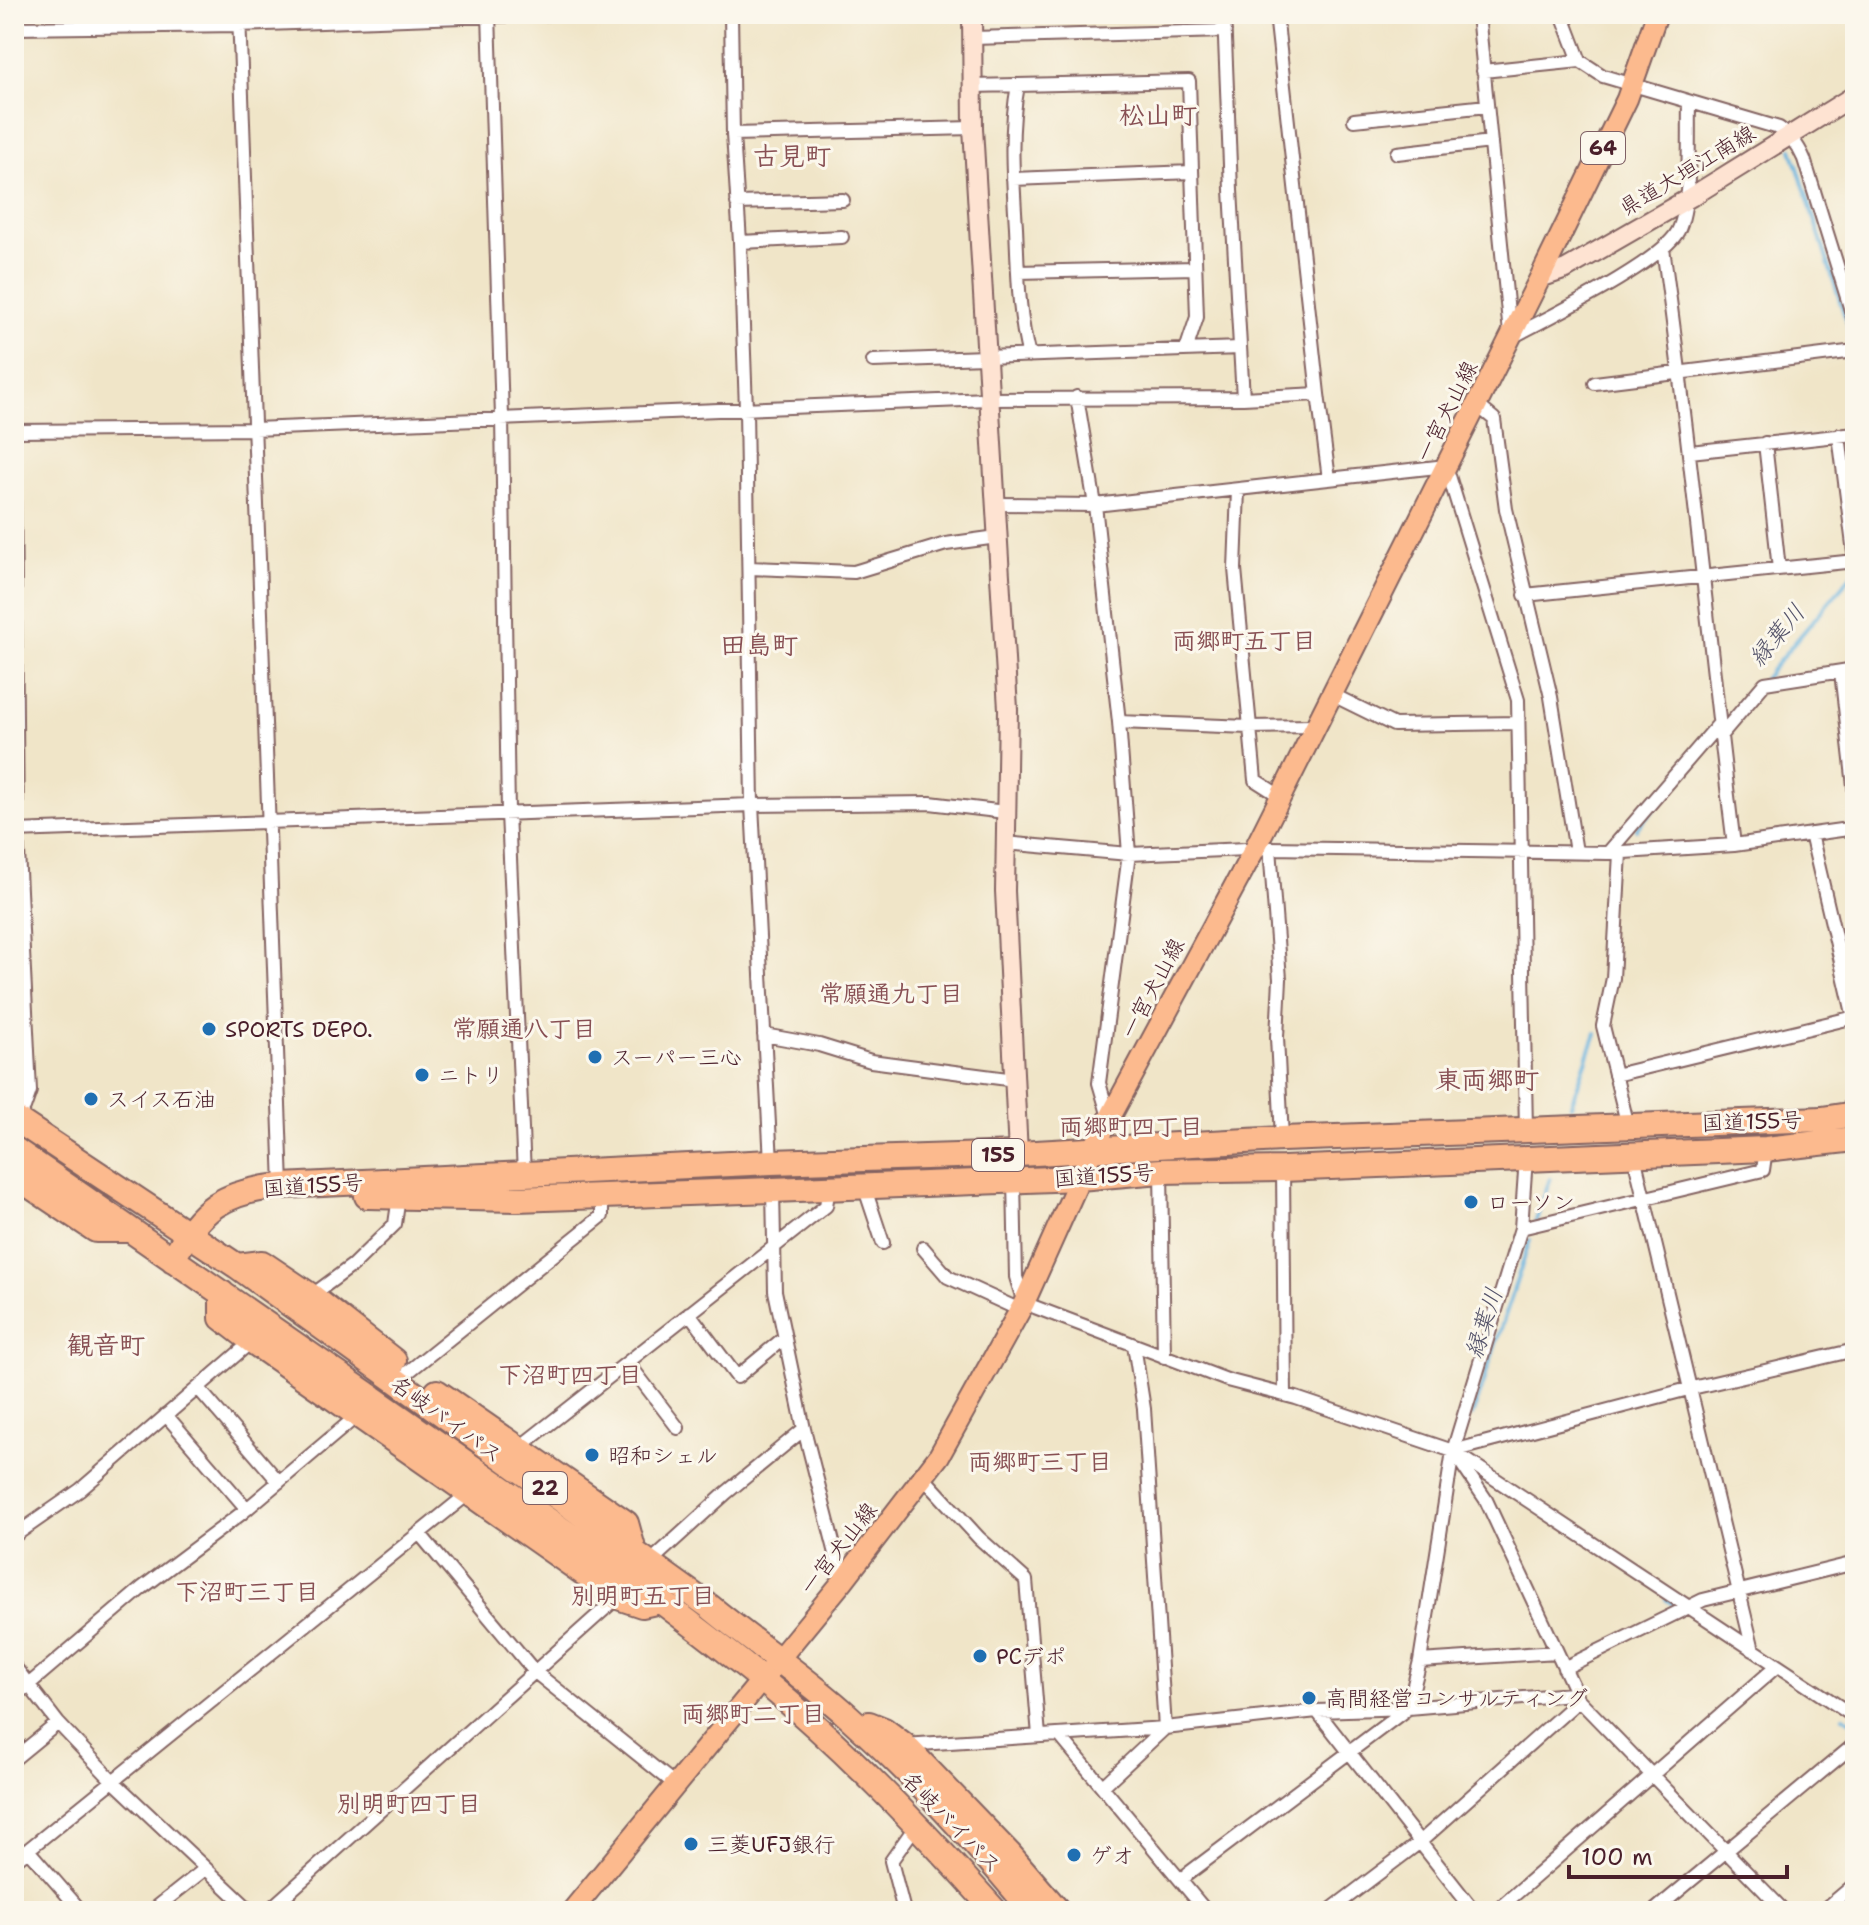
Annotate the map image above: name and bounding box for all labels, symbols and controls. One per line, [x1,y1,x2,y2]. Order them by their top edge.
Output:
district label: 松山町 [1119,97,1197,132]
street label: 県道大垣江南線 [1614,118,1761,223]
road number: 64 [1581,132,1625,164]
district label: 古見町 [753,138,831,173]
street label: 一宮犬山線 [1409,356,1484,467]
water label: 縁葉川 [1742,597,1812,673]
district label: 両郷町五丁目 [1172,625,1316,657]
district label: 田島町 [720,627,798,662]
street label: 一宮犬山線 [1114,933,1191,1044]
district label: 常願通九丁目 [819,978,963,1010]
district label: 常願通八丁目 [452,1013,596,1045]
place label: SPORTS DEPO. [225,1015,373,1044]
marker: SPORTS DEPO. [200,1020,218,1038]
place label: スーパー三心 [611,1043,742,1072]
marker: スーパー三心 [586,1048,604,1066]
place label: ニトリ [438,1061,504,1090]
district label: 東両郷町 [1435,1062,1539,1097]
marker: ニトリ [413,1066,431,1084]
place label: スイス石油 [107,1085,216,1114]
marker: スイス石油 [82,1090,100,1108]
street label: 国道155号 [1701,1105,1803,1138]
district label: 両郷町四丁目 [1059,1111,1203,1143]
road number: 155 [972,1139,1024,1171]
street label: 国道155号 [1053,1158,1155,1193]
street label: 国道155号 [262,1168,364,1203]
place label: ローソン [1487,1188,1575,1217]
marker: ローソン [1462,1193,1480,1211]
water label: 縁葉川 [1458,1284,1510,1362]
district label: 観音町 [67,1327,145,1362]
district label: 下沼町四丁目 [498,1359,642,1391]
street label: 名岐バイパス [385,1369,508,1470]
place label: 昭和シェル [608,1441,718,1470]
marker: 昭和シェル [583,1446,601,1464]
district label: 両郷町三丁目 [968,1446,1112,1478]
road number: 22 [523,1472,567,1504]
street label: 一宮犬山線 [793,1496,884,1601]
district label: 下沼町三丁目 [175,1576,319,1608]
district label: 別明町五丁目 [571,1580,715,1612]
place label: PCデポ [996,1642,1066,1671]
marker: PCデポ [971,1647,989,1665]
place label: 高間経営コンサルティング [1325,1684,1588,1713]
marker: 高間経営コンサルティング [1300,1689,1318,1707]
district label: 両郷町二丁目 [681,1698,825,1730]
street label: 名岐バイパス [896,1765,1008,1880]
district label: 別明町四丁目 [337,1788,481,1820]
scale bar [1569,1829,1787,1879]
place label: 三菱UFJ銀行 [707,1830,835,1859]
marker: 三菱UFJ銀行 [682,1835,700,1853]
place label: ゲオ [1090,1841,1134,1870]
text: 100 m [1581,1841,1653,1873]
marker: ゲオ [1065,1846,1083,1864]

